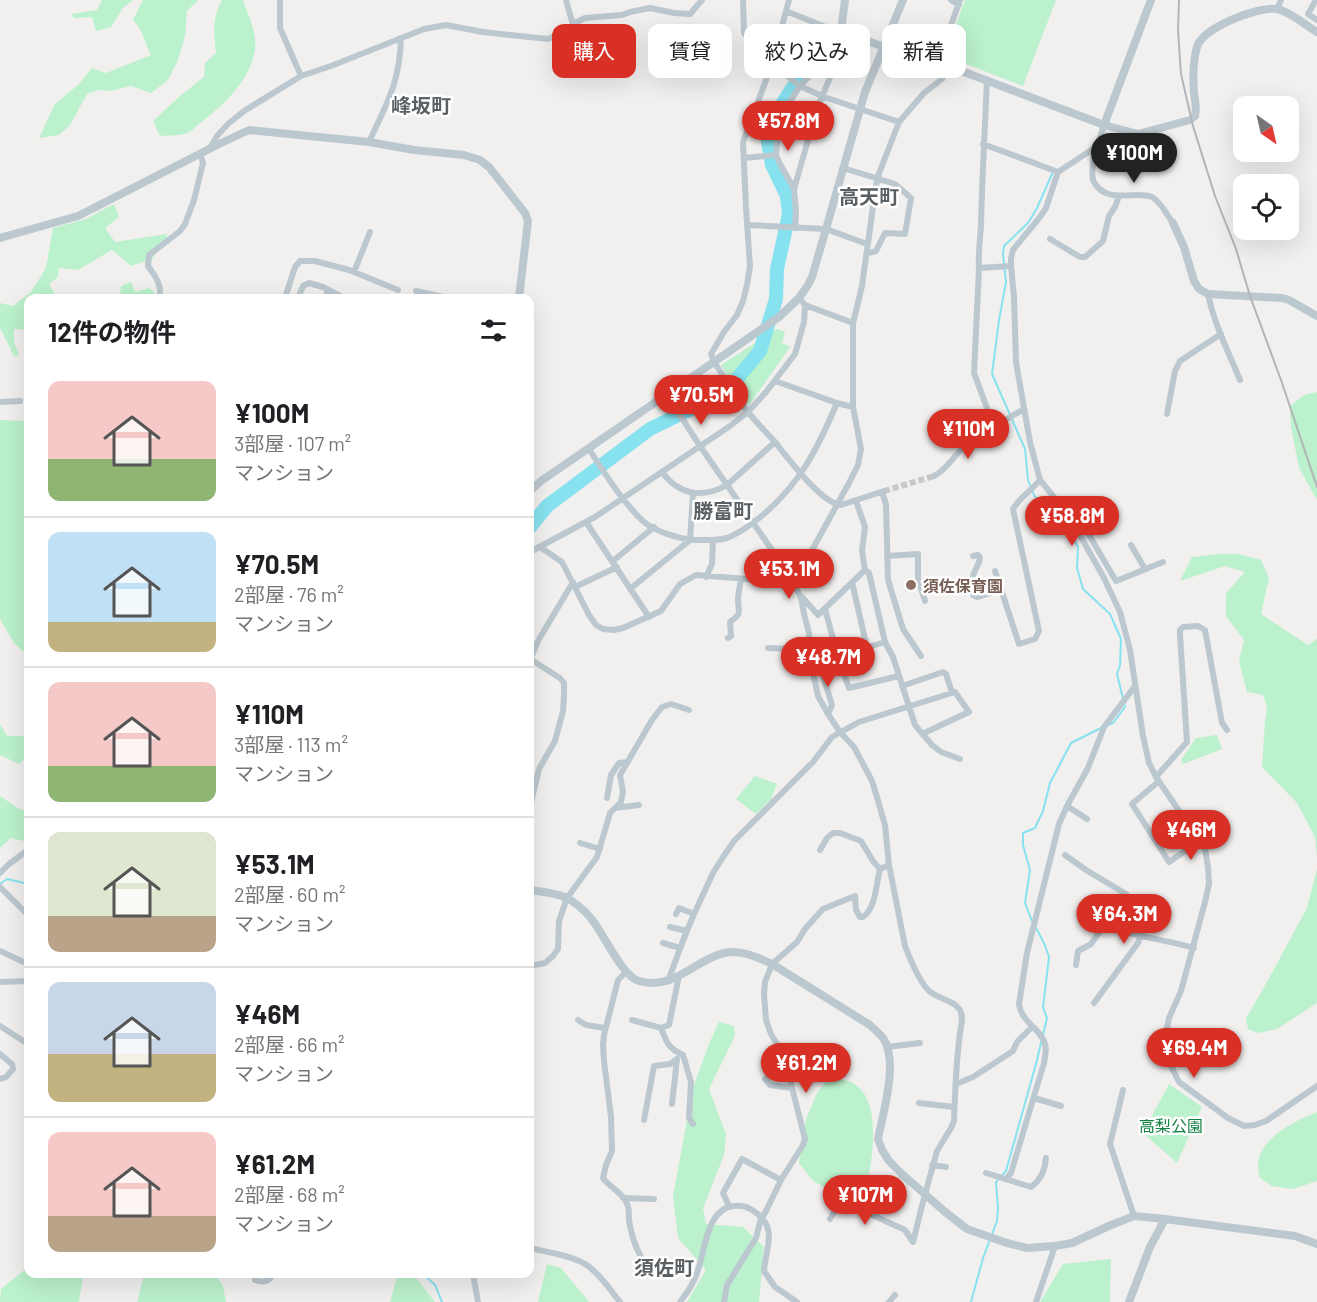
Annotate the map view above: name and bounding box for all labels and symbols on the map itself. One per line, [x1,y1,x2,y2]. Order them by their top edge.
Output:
district label: 峰坂町 [391,93,451,117]
north arrow [1233,96,1299,162]
pin: ¥57.8M [739,101,837,152]
pin: ¥100M [1092,133,1176,184]
district label: 高天町 [839,184,899,208]
pin: ¥70.5M [652,375,750,426]
pin: ¥110M [926,409,1010,460]
pin: ¥58.8M [1023,496,1121,547]
district label: 勝富町 [693,498,753,522]
pin: ¥53.1M [740,549,838,600]
place label: 須佐保育園 [923,576,1003,595]
marker: 須佐保育園 [904,578,918,592]
pin: ¥48.7M [779,637,877,688]
pin: ¥46M [1155,810,1227,861]
pin: ¥64.3M [1075,894,1173,945]
pin: ¥69.4M [1145,1028,1243,1079]
pin: ¥61.2M [757,1043,855,1094]
park label: 高梨公園 [1139,1116,1203,1135]
pin: ¥107M [823,1175,907,1226]
district label: 須佐町 [634,1255,694,1279]

